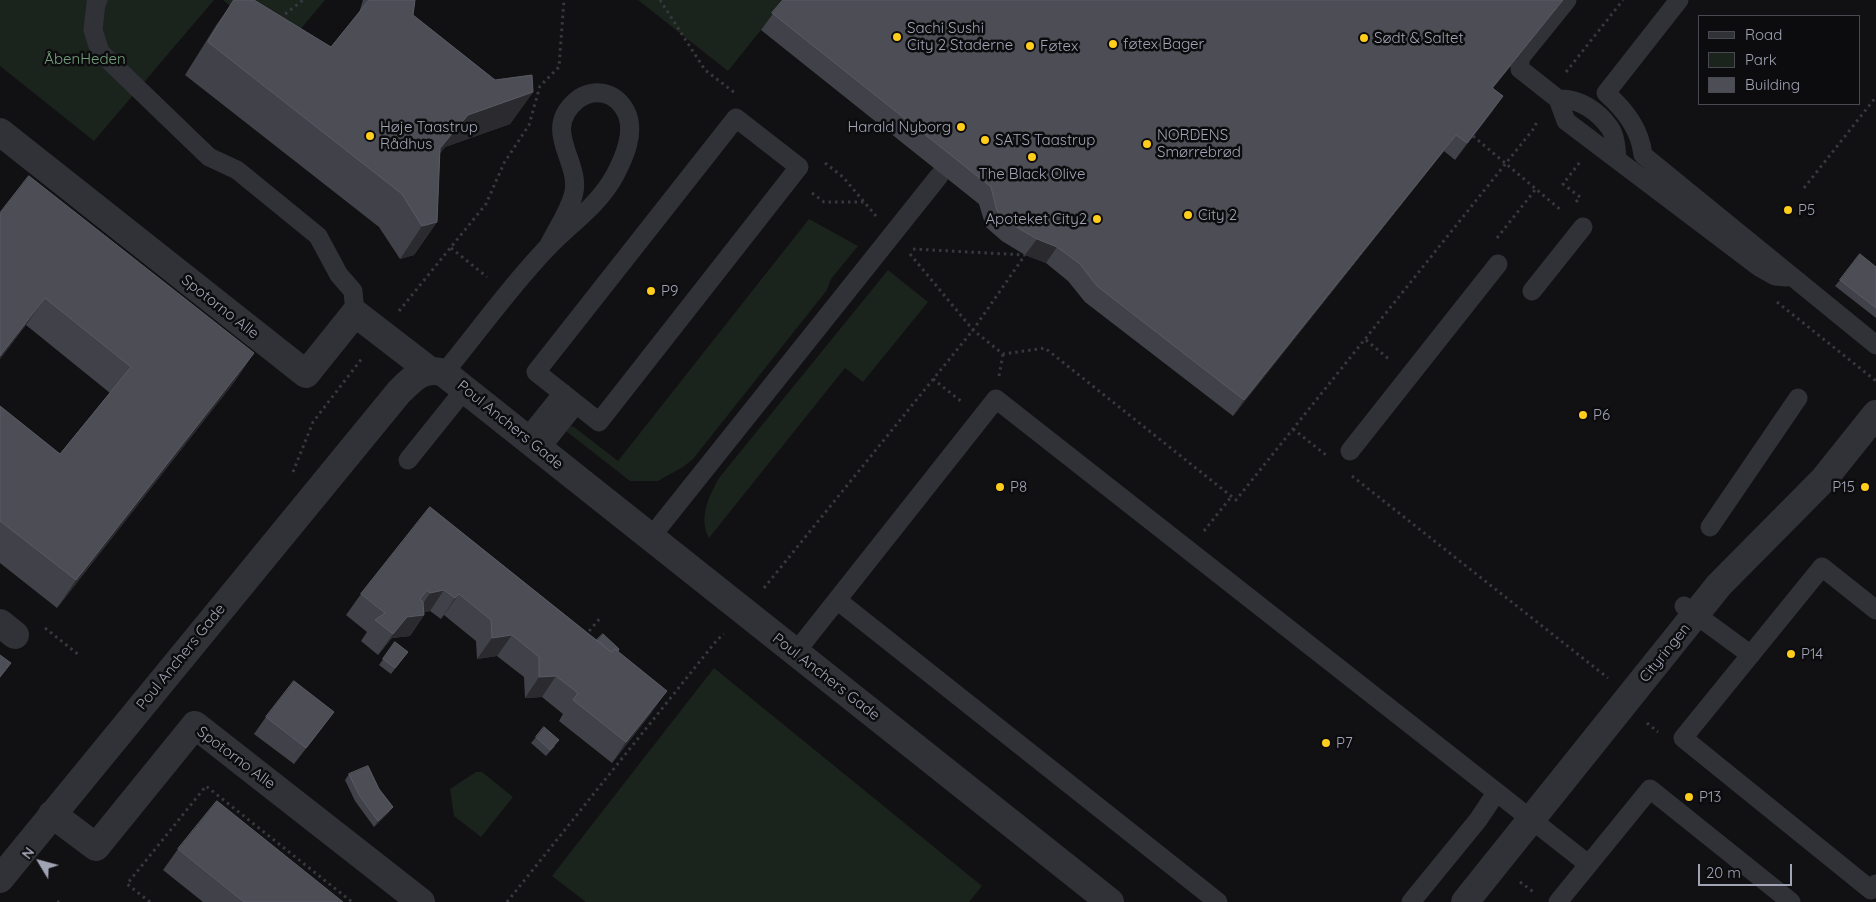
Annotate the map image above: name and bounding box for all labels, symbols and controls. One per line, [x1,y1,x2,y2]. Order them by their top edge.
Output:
legend [1698,15,1861,105]
place label: Sachi Sushi City 2 Staderne [907,19,1013,54]
text: Road [1745,25,1782,44]
place label: Sødt & Saltet [1374,29,1464,47]
marker: Sachi Sushi City 2 Staderne [891,31,903,43]
marker: Sødt & Saltet [1358,32,1370,44]
place label: føtex Bager [1123,35,1204,53]
place label: Føtex [1040,37,1078,55]
marker: føtex Bager [1107,38,1119,50]
marker: Føtex [1024,40,1036,52]
park label: ÅbenHeden [44,50,126,68]
text: Park [1745,50,1777,69]
text: Building [1745,75,1800,94]
place label: Høje Taastrup Rådhus [380,118,478,153]
place label: Harald Nyborg [847,118,951,136]
marker: Harald Nyborg [955,121,967,133]
place label: NORDENS Smørrebrød [1157,126,1241,161]
marker: Høje Taastrup Rådhus [364,130,376,142]
place label: SATS Taastrup [995,131,1095,149]
marker: SATS Taastrup [979,134,991,146]
marker: NORDENS Smørrebrød [1141,138,1153,150]
marker: The Black Olive [1026,151,1038,163]
place label: The Black Olive [979,165,1085,183]
place label: P5 [1798,201,1815,219]
marker: P5 [1782,204,1794,216]
place label: City 2 [1198,206,1237,224]
marker: City 2 [1182,209,1194,221]
place label: Apoteket City2 [985,210,1087,228]
marker: Apoteket City2 [1091,213,1103,225]
street label: Spotorno Alle [178,271,262,343]
place label: P9 [661,282,678,300]
marker: P9 [645,285,657,297]
street label: Poul Anchers Gade [453,377,567,473]
place label: P6 [1593,406,1610,424]
marker: P6 [1577,409,1589,421]
place label: P8 [1010,478,1027,496]
place label: P15 [1832,478,1855,496]
marker: P8 [994,481,1006,493]
marker: P15 [1859,481,1871,493]
street label: Poul Anchers Gade [133,600,229,714]
street label: Cityringen [1636,620,1694,686]
street label: Poul Anchers Gade [769,630,883,724]
place label: P14 [1801,645,1823,663]
marker: P14 [1785,648,1797,660]
street label: Spotorno Alle [193,723,279,793]
place label: P7 [1336,734,1353,752]
marker: P7 [1320,737,1332,749]
place label: P13 [1699,788,1721,806]
marker: P13 [1683,791,1695,803]
north arrow [15,837,65,887]
text: N [18,843,38,863]
scale bar [1701,854,1795,886]
text: 20 m [1706,863,1741,882]

